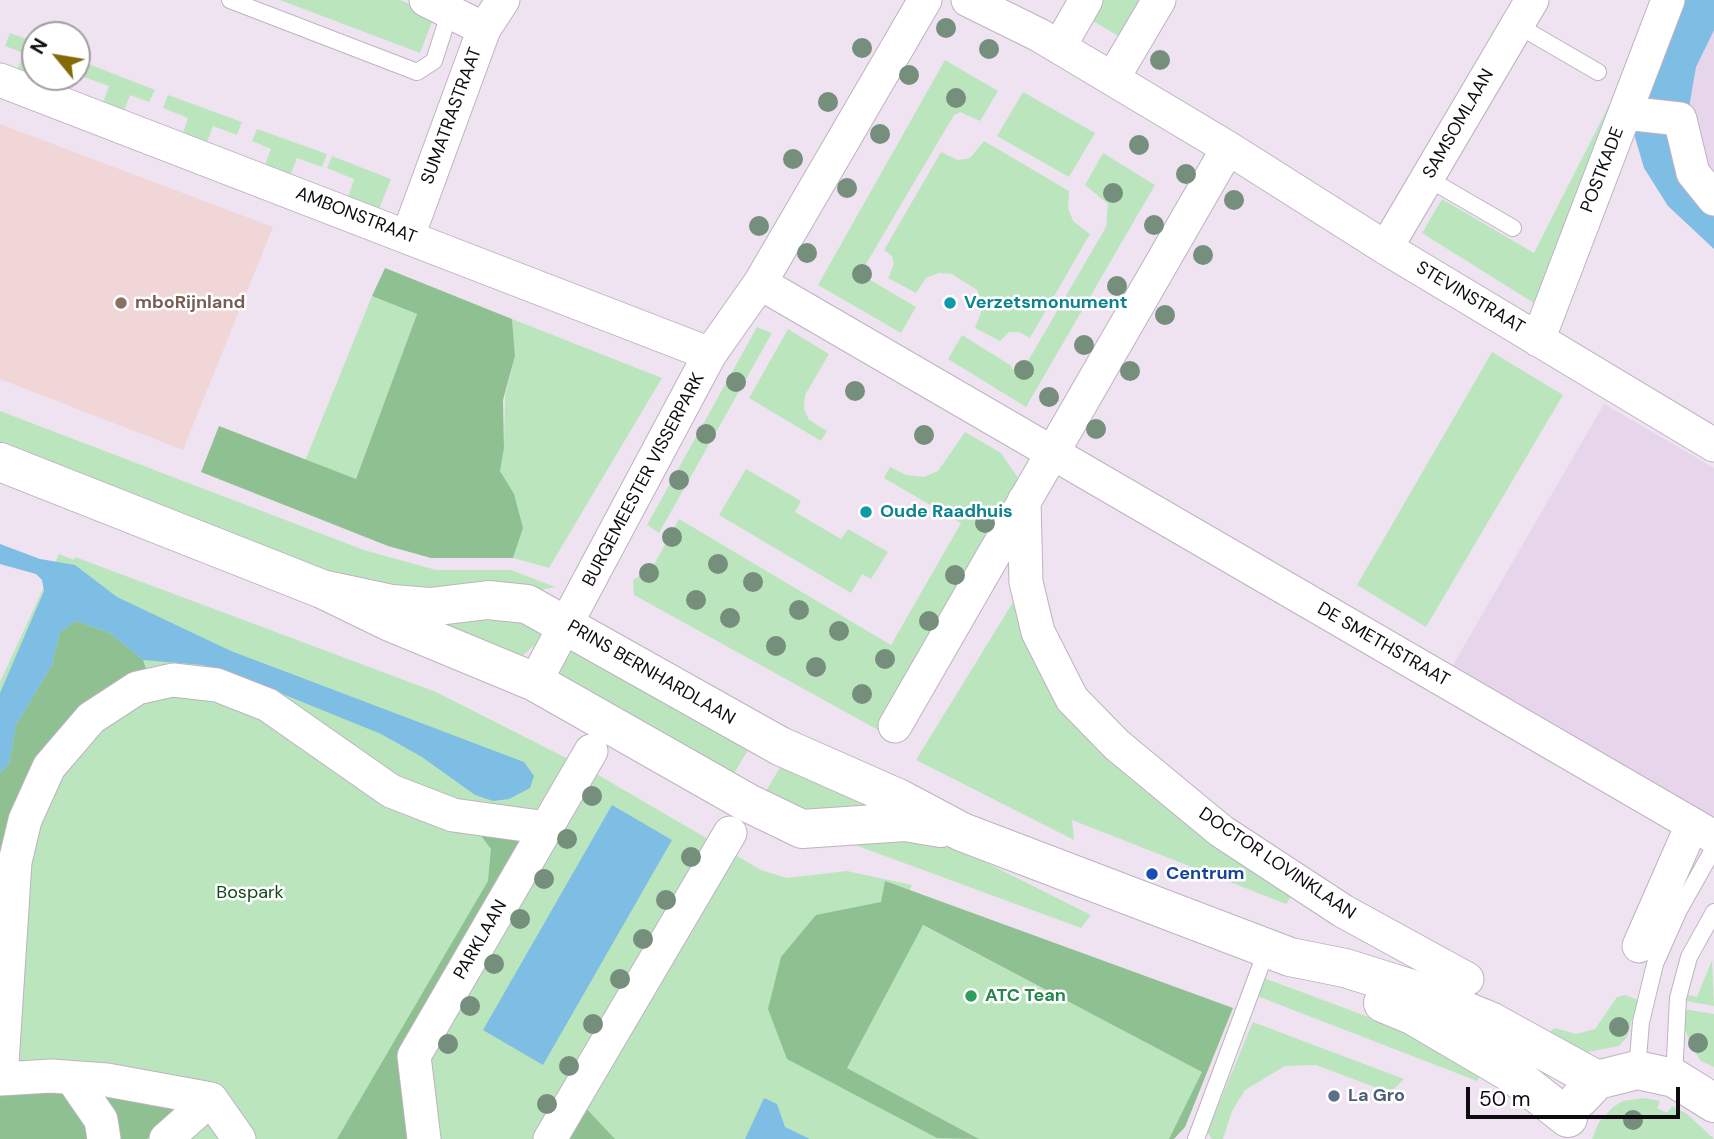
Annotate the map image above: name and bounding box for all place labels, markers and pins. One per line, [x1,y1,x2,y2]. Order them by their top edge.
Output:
place label: mboRijnland [135,292,245,314]
place label: Verzetsmonument [964,292,1128,314]
marker: mboRijnland [113,295,129,311]
marker: Verzetsmonument [942,295,958,311]
place label: Oude Raadhuis [880,501,1013,523]
marker: Oude Raadhuis [858,504,874,520]
place label: Centrum [1166,863,1244,885]
marker: Centrum [1144,866,1160,882]
place label: ATC Tean [985,985,1066,1007]
marker: ATC Tean [963,988,979,1004]
place label: La Gro [1348,1085,1405,1107]
marker: La Gro [1326,1088,1342,1104]

